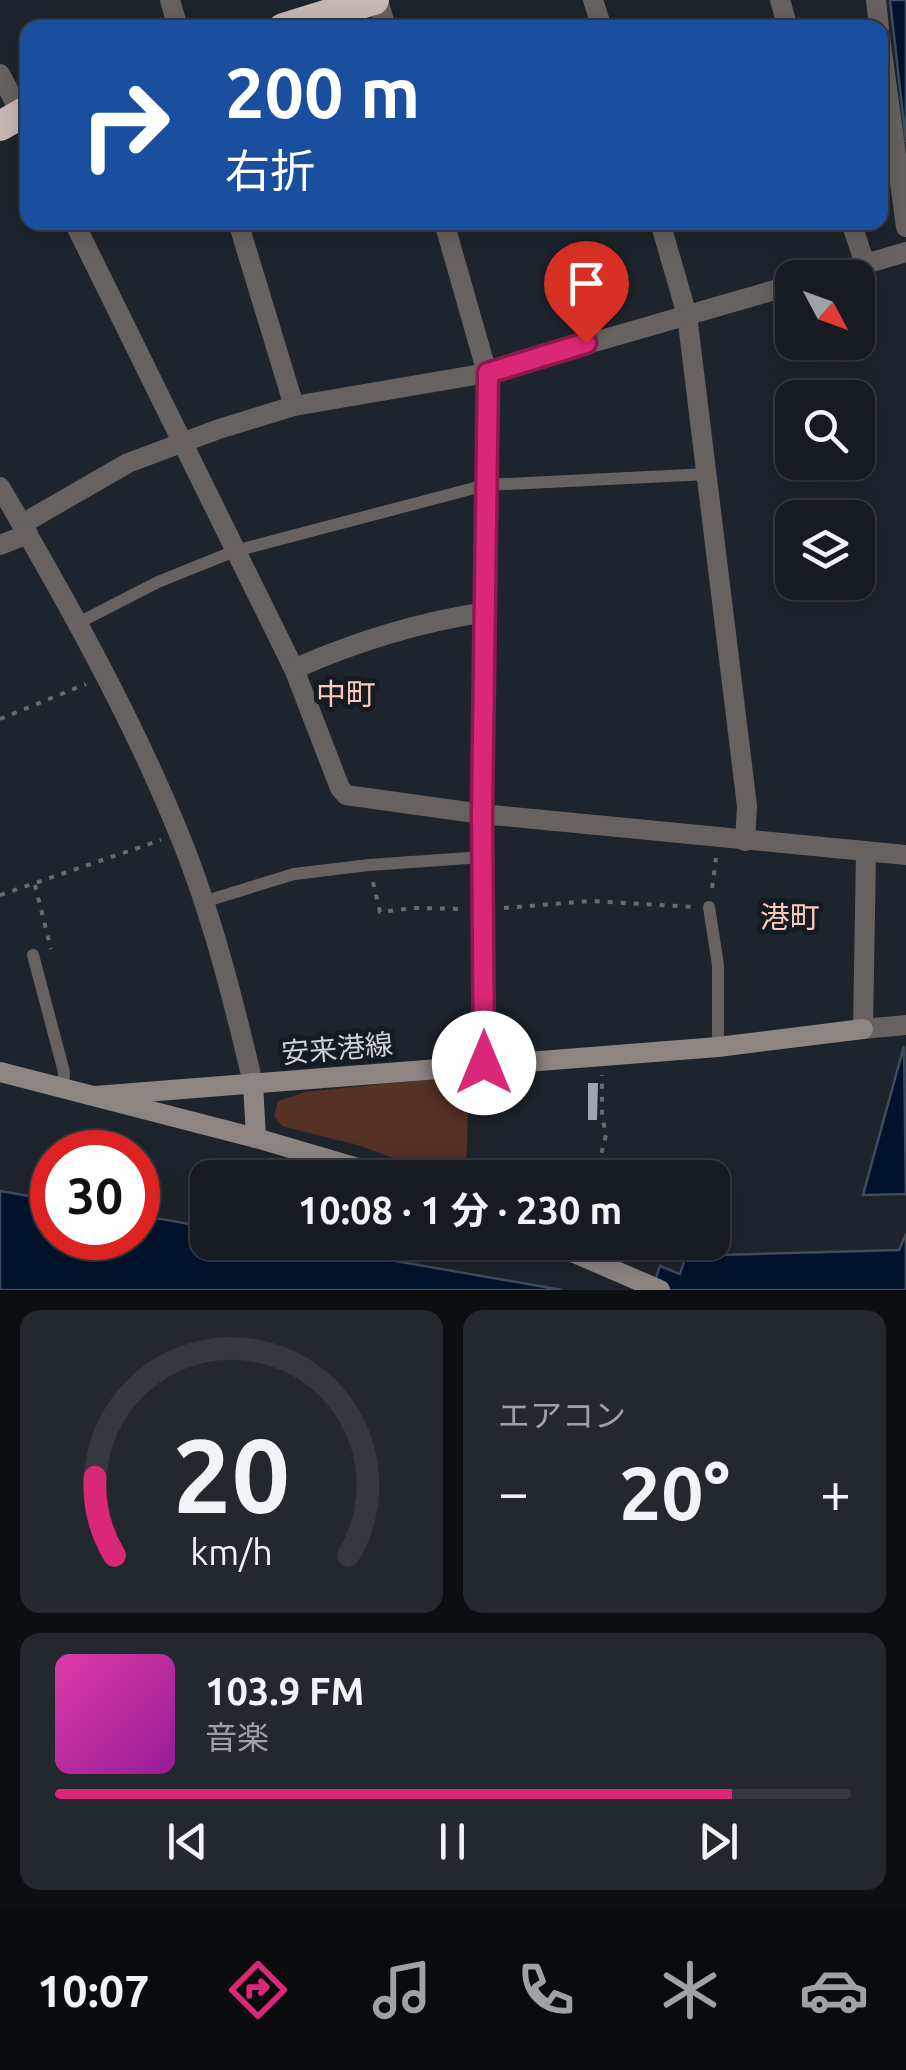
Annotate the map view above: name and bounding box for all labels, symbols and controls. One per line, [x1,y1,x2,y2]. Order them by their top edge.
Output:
text: 200 m [225,53,420,131]
icon: right [60,60,190,190]
text: 右折 [225,145,315,196]
pin [544,241,629,344]
icon: arrive [559,256,614,311]
north arrow [775,260,875,360]
map controls [775,260,875,600]
button: search [775,380,875,480]
button: layers [775,500,875,600]
district label: 中町 [316,677,376,711]
district label: 港町 [760,900,820,934]
position arrow [432,1011,536,1115]
street label: 安来港線 [280,1028,394,1068]
speed limit sign: 30 [30,1130,160,1260]
text: 10:08 · 1 分 · 230 m [298,1189,622,1231]
text: エアコン [498,1397,626,1433]
text: 20 [173,1416,290,1533]
text: 20° [619,1450,730,1534]
text: − [498,1461,529,1522]
text: + [820,1461,851,1522]
text: km/h [190,1532,273,1572]
text: 103.9 FM [205,1670,364,1712]
text: 音楽 [205,1719,269,1755]
icon: previous [160,1814,215,1869]
icon: pause [425,1814,480,1869]
icon: next [691,1814,746,1869]
icon: directions [223,1955,293,2025]
icon: music [367,1955,437,2025]
icon: phone [511,1955,581,2025]
icon: climate [655,1955,725,2025]
icon: car [799,1955,869,2025]
text: 10:07 [37,1965,150,2016]

